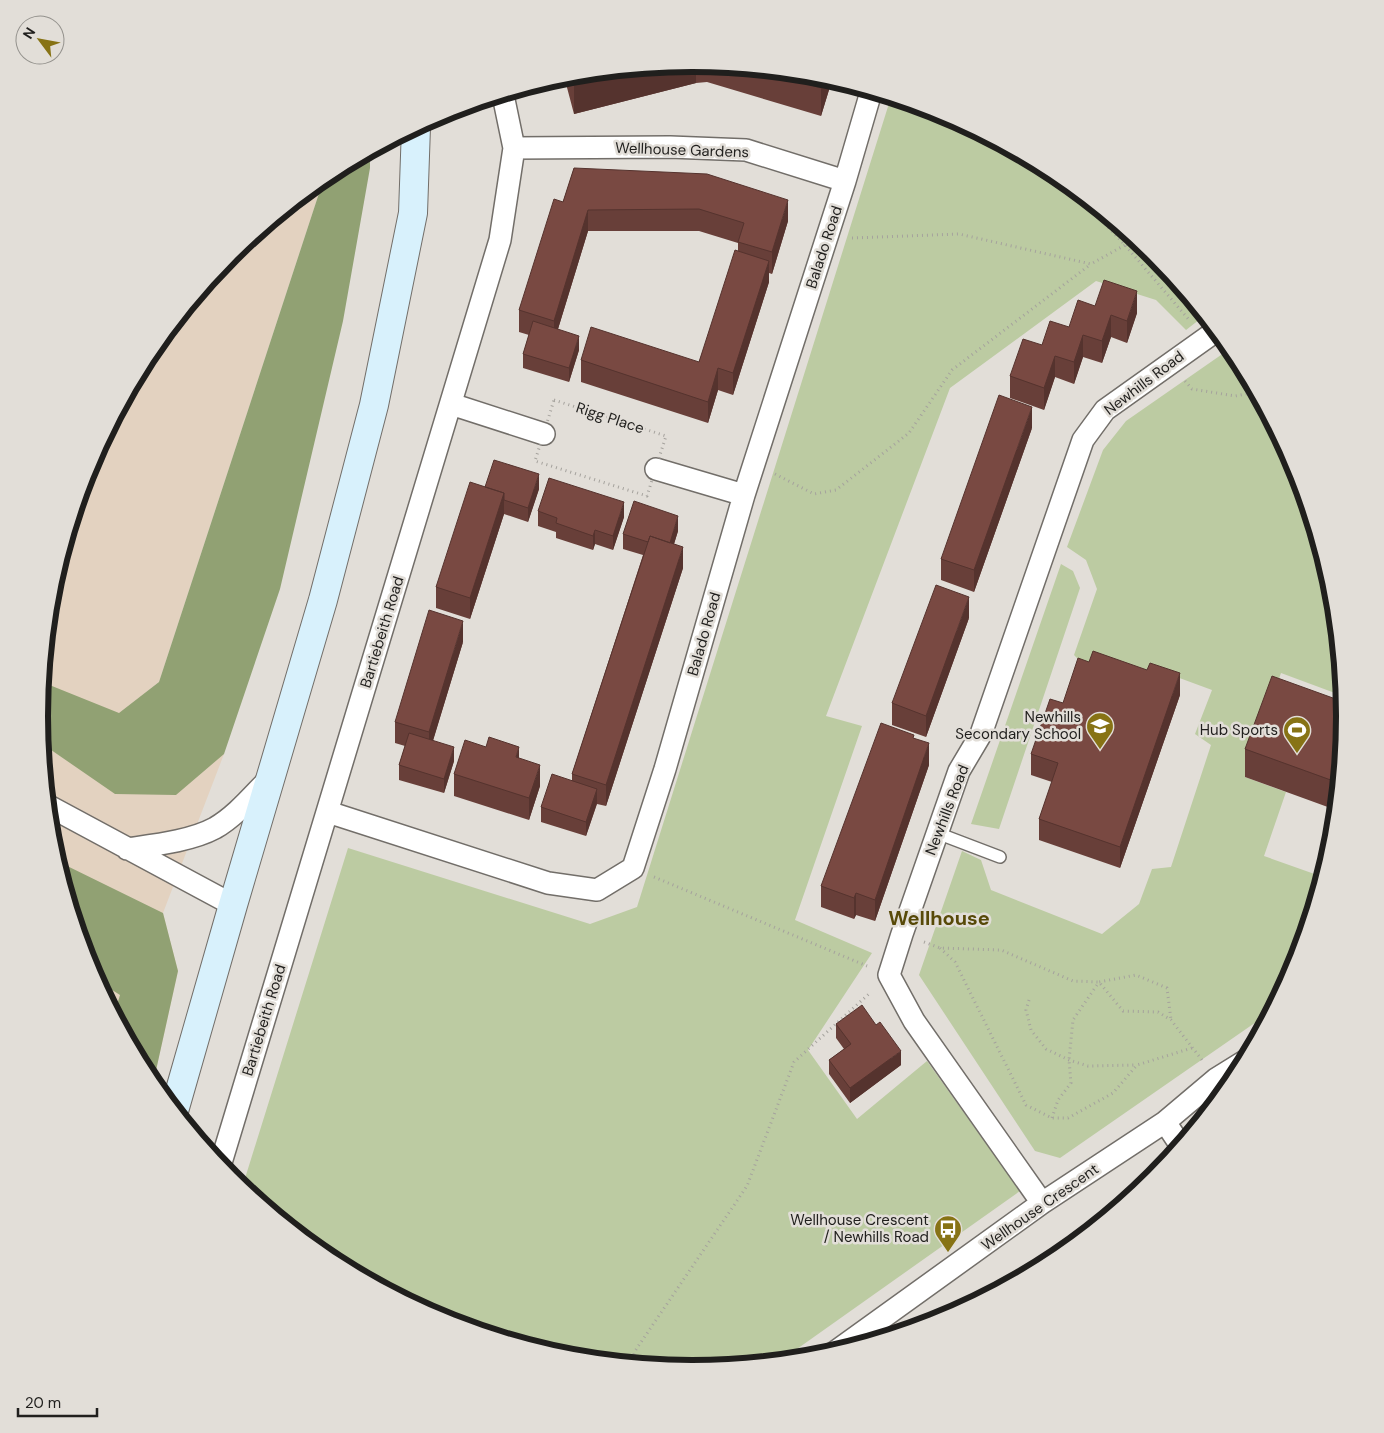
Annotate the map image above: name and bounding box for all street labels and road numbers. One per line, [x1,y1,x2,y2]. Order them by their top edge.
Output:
street label: Wellhouse Gardens [615,138,749,162]
street label: Balado Road [801,203,847,291]
street label: Newhills Road [1100,346,1188,420]
street label: Rigg Place [573,398,647,438]
street label: Bartiebeith Road [356,574,408,690]
street label: Balado Road [683,590,725,678]
street label: Newhills Road [921,762,973,858]
street label: Bartiebeith Road [238,962,290,1078]
street label: Wellhouse Crescent [977,1159,1103,1255]

